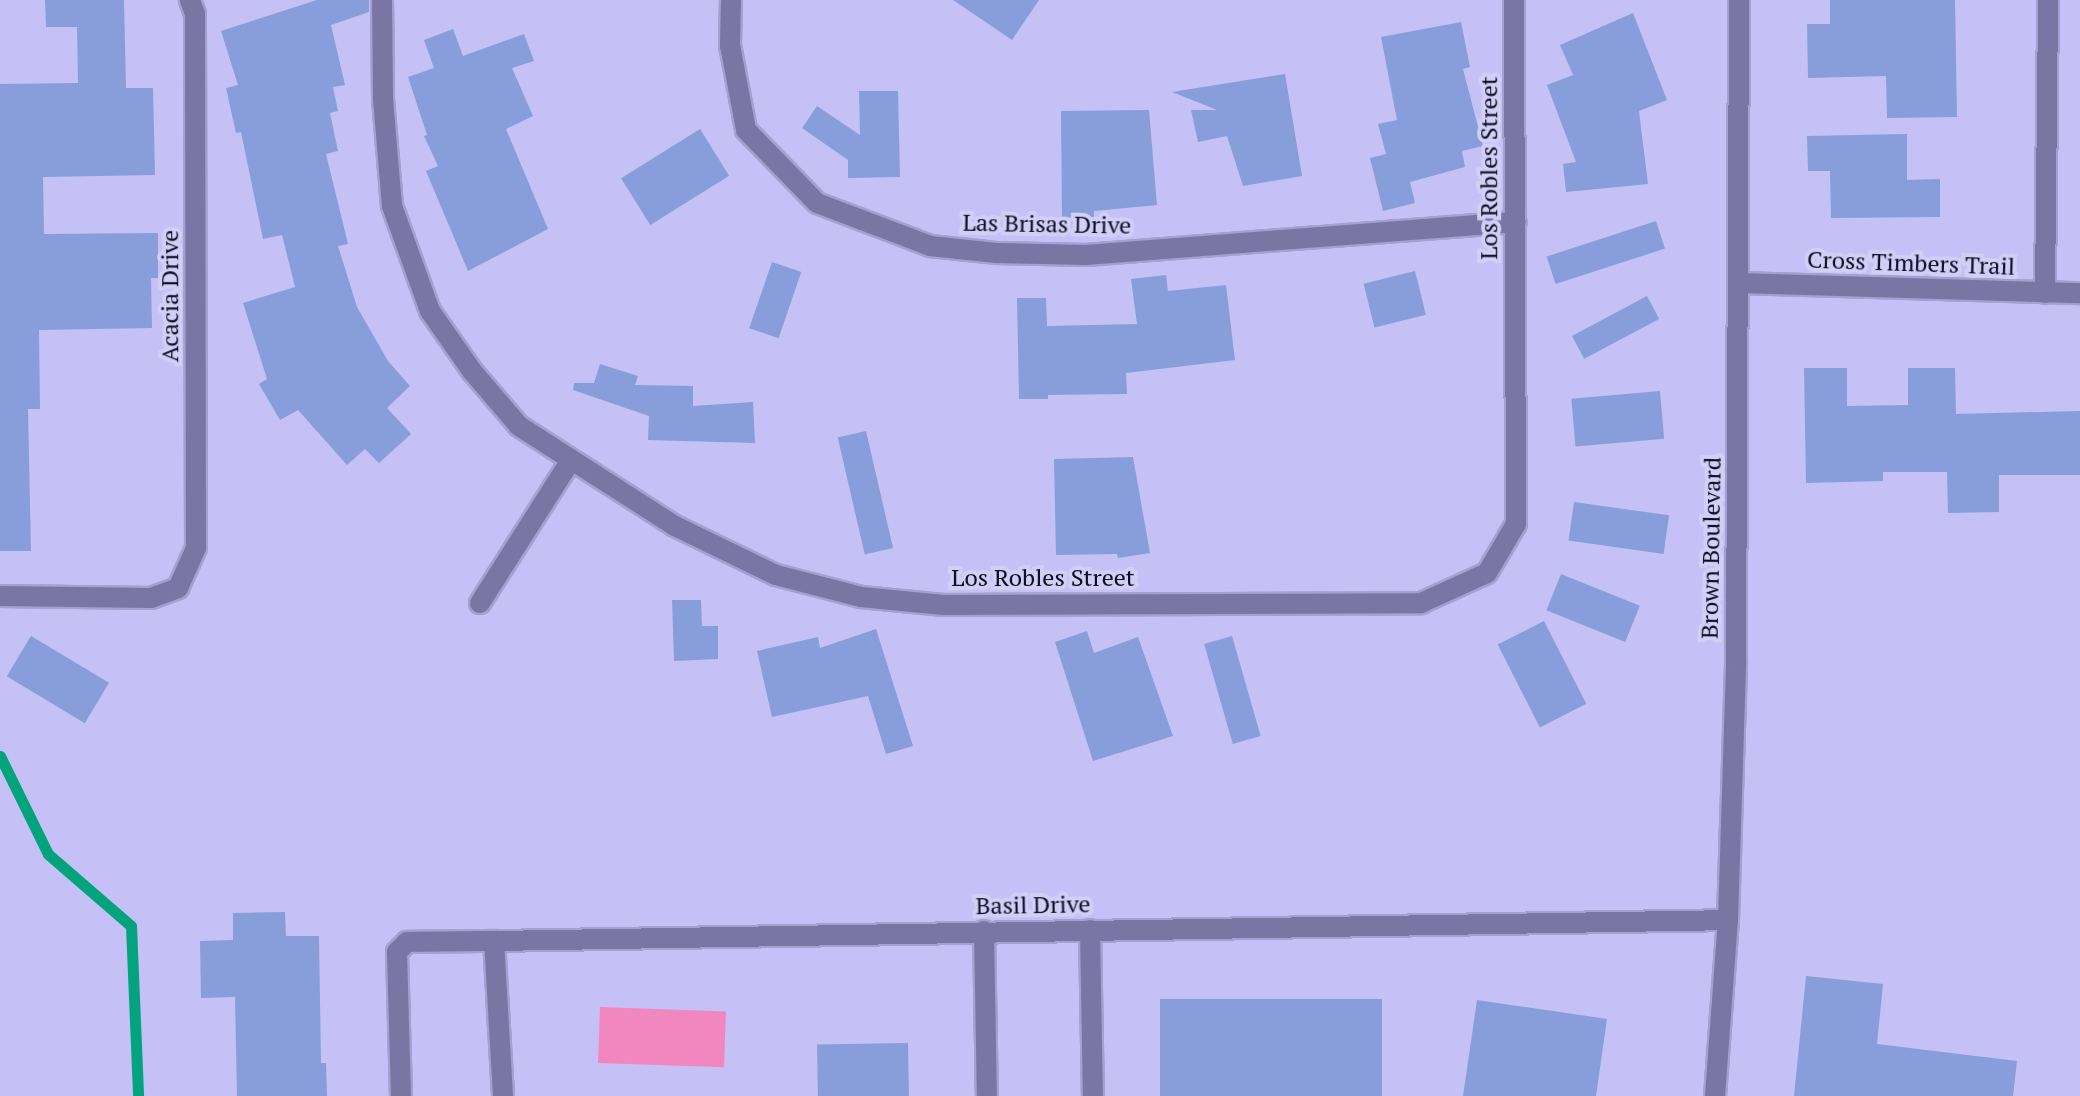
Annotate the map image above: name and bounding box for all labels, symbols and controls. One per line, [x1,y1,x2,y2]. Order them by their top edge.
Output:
street label: Los Robles Street [1475,76,1503,260]
street label: Las Brisas Drive [962,208,1132,240]
street label: Acacia Drive [156,230,184,362]
street label: Cross Timbers Trail [1807,245,2015,281]
street label: Brown Boulevard [1695,457,1727,639]
street label: Los Robles Street [951,564,1135,592]
street label: Basil Drive [975,890,1091,920]

